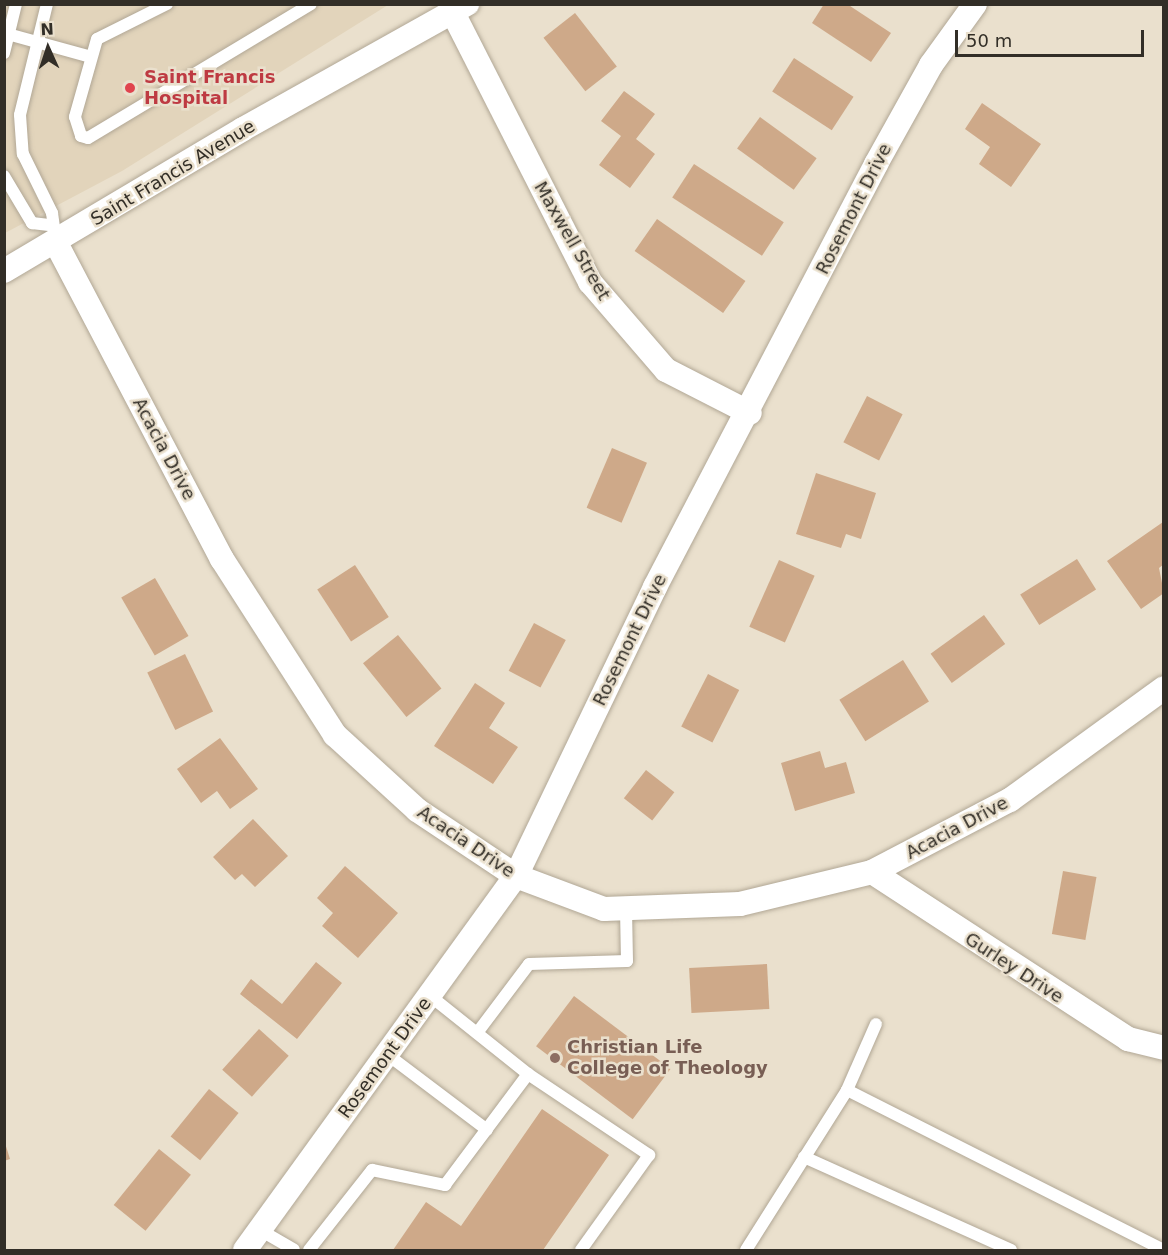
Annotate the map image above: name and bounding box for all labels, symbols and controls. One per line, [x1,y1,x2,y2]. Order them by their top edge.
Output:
north arrow [18,18,78,78]
scale bar [958,18,1147,56]
text: N [40,20,54,39]
text: 50 m [966,30,1012,51]
place label: Saint Francis Hospital [144,67,276,110]
marker: Saint Francis Hospital [121,79,139,97]
street label: Saint Francis Avenue [87,115,259,231]
street label: Rosemont Drive [812,140,896,278]
street label: Maxwell Street [529,178,615,304]
street label: Acacia Drive [128,394,200,504]
street label: Rosemont Drive [589,571,671,709]
street label: Acacia Drive [902,792,1012,864]
street label: Acacia Drive [413,802,519,882]
street label: Gurley Drive [961,928,1067,1008]
street label: Rosemont Drive [334,993,436,1123]
place label: Christian Life College of Theology [567,1037,768,1080]
marker: Christian Life College of Theology [548,1051,562,1065]

